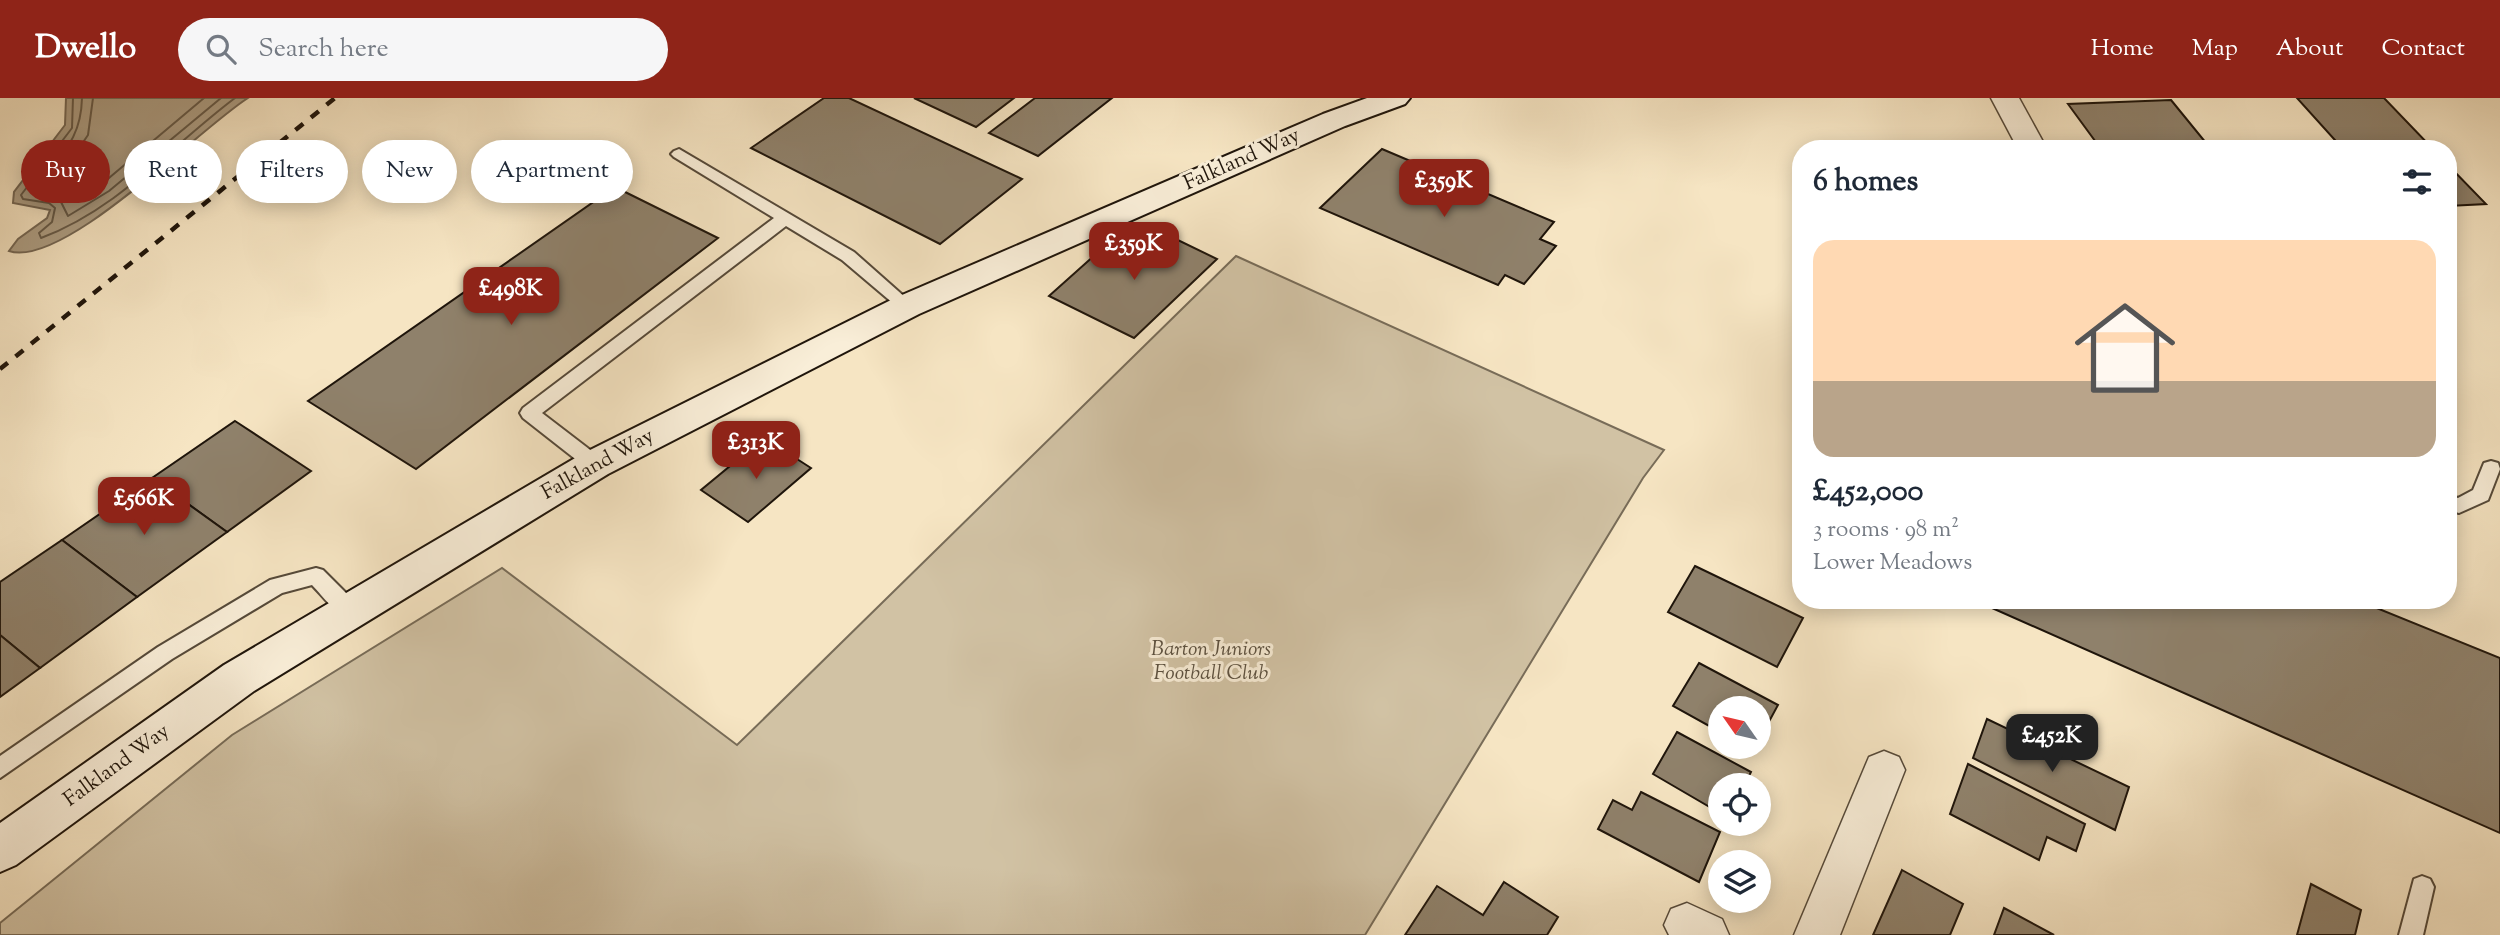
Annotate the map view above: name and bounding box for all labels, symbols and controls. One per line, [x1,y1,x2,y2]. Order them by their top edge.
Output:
search box [178,18,668,81]
text: Dwello [35,25,136,73]
icon: search [202,30,240,68]
text: Search here [258,31,389,68]
text: Home [2091,32,2154,66]
text: Map [2192,32,2238,66]
text: About [2276,32,2343,66]
text: Contact [2381,32,2465,66]
street label: Falkland Way [1179,121,1305,199]
chip: Buy [21,140,110,203]
chip: Rent [124,140,222,203]
chip: Filters [236,140,348,203]
chip: New [362,140,457,203]
chip: Apartment [471,140,633,203]
pin: £359K [1395,159,1493,219]
text: 6 homes [1813,161,1918,204]
icon: filters [2398,163,2436,201]
text: £359K [1415,165,1473,198]
pin: £359K [1085,222,1183,282]
text: £359K [1105,228,1163,261]
pin: £498K [462,268,560,327]
text: £498K [479,273,543,306]
icon: home [2062,285,2188,411]
street label: Falkland Way [536,421,660,508]
pin: £313K [707,422,805,481]
text: £313K [728,427,784,460]
text: £452,000 [1813,471,1923,514]
pin: £566K [95,478,193,537]
text: £566K [114,483,174,516]
text: 3 rooms · 98 m² [1813,514,1959,547]
text: Lower Meadows [1813,547,1972,580]
park label: Barton Juniors Football Club [1151,635,1271,689]
north arrow [1708,696,1771,760]
map controls [1708,696,1771,913]
pin: £452K [2003,714,2101,774]
street label: Falkland Way [58,717,177,815]
text: £452K [2022,720,2082,753]
button: locate [1708,773,1771,836]
button: layers [1708,850,1771,913]

